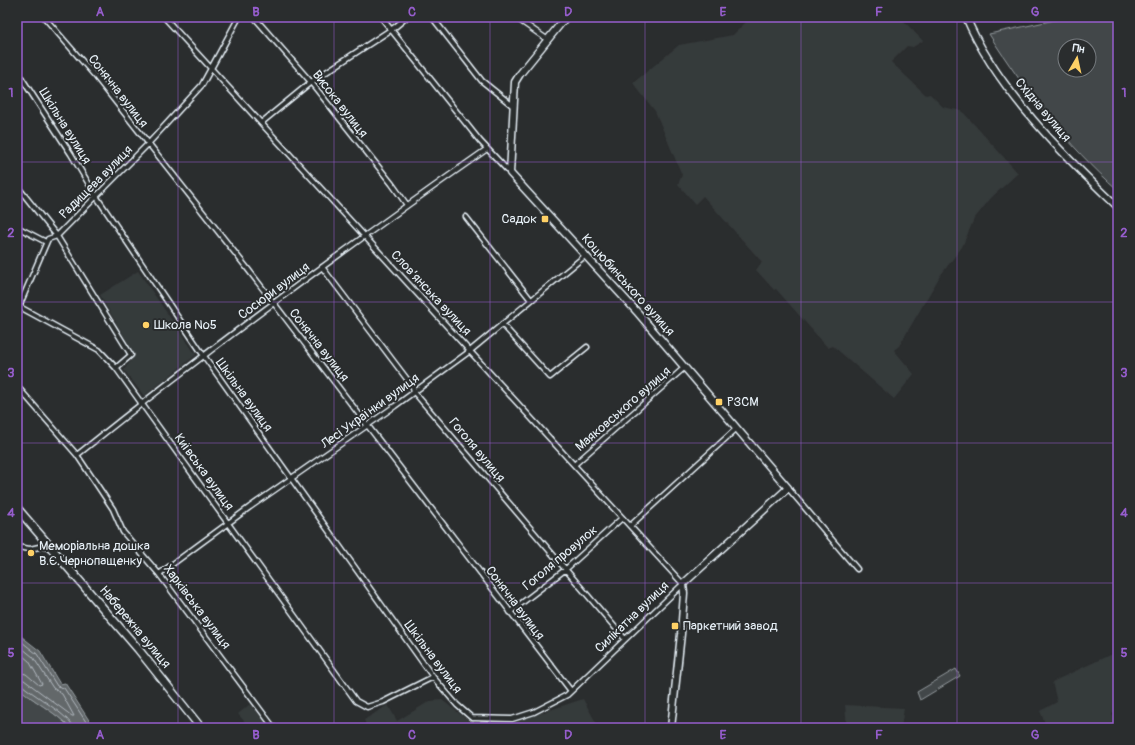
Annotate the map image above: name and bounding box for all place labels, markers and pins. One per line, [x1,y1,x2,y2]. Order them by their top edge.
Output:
place label: Садок [501,211,537,227]
marker: Садок [540,214,550,224]
place label: Школа №5 [154,317,217,333]
marker: Школа №5 [141,320,151,330]
place label: РЗСМ [727,394,759,410]
marker: РЗСМ [714,397,724,407]
place label: Меморіальна дошка В.Є.Чернопащенку [39,538,150,569]
marker: Меморіальна дошка В.Є.Чернопащенку [26,548,36,558]
place label: Паркетний завод [683,618,778,634]
marker: Паркетний завод [670,621,680,631]

